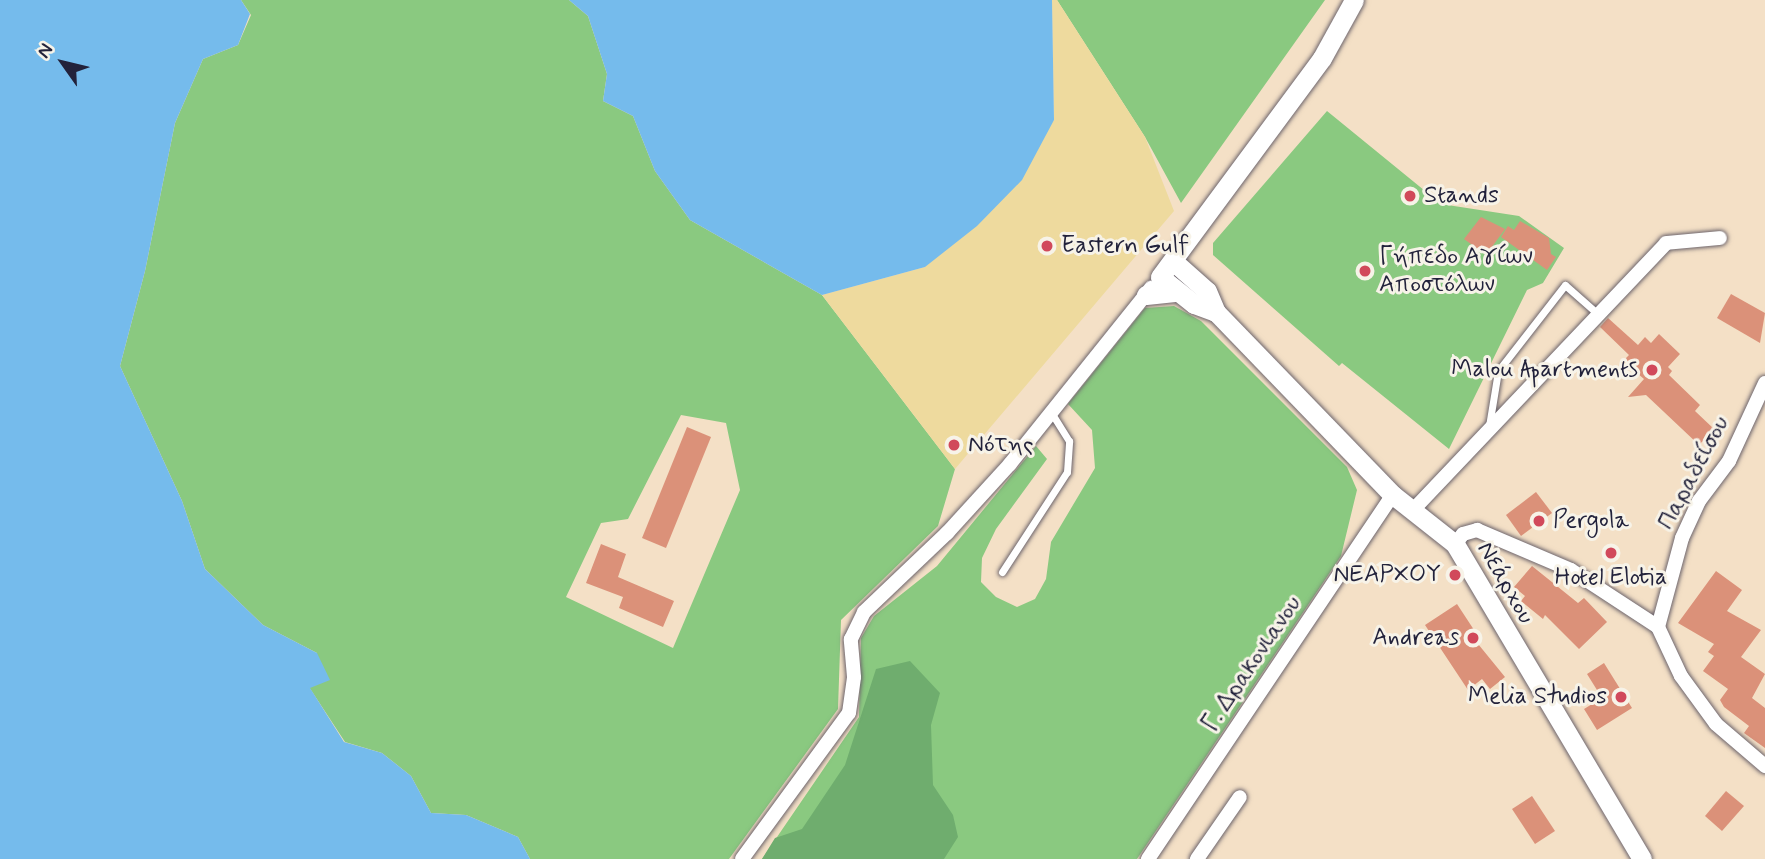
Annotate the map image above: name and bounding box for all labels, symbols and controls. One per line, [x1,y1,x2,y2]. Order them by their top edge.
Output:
north arrow [28,28,98,98]
text: N [31,39,59,63]
place label: Stands [1424,182,1499,210]
marker: Stands [1402,188,1418,204]
place label: Eastern Gulf [1061,232,1186,260]
marker: Eastern Gulf [1039,238,1055,254]
place label: Γήπεδο Αγίων Αποστόλων [1379,243,1533,299]
marker: Γήπεδο Αγίων Αποστόλων [1357,263,1373,279]
place label: Malou Apartments [1451,356,1638,384]
marker: Malou Apartments [1644,362,1660,378]
street label: Παραδείσου [1652,411,1736,535]
place label: Νότης [968,431,1034,459]
marker: Νότης [946,437,962,453]
place label: Pergola [1553,507,1629,535]
marker: Pergola [1531,513,1547,529]
street label: Νεάρχου [1470,537,1540,629]
marker: Hotel Elotia [1603,545,1619,561]
place label: ΝΕΑΡΧΟΥ [1334,561,1441,589]
place label: Hotel Elotia [1555,564,1667,592]
marker: ΝΕΑΡΧΟΥ [1447,567,1463,583]
street label: Γ. Δρακονιανου [1196,591,1308,737]
place label: Andreas [1372,624,1459,652]
marker: Andreas [1465,630,1481,646]
place label: Melia Studios [1468,683,1607,711]
marker: Melia Studios [1613,689,1629,705]

